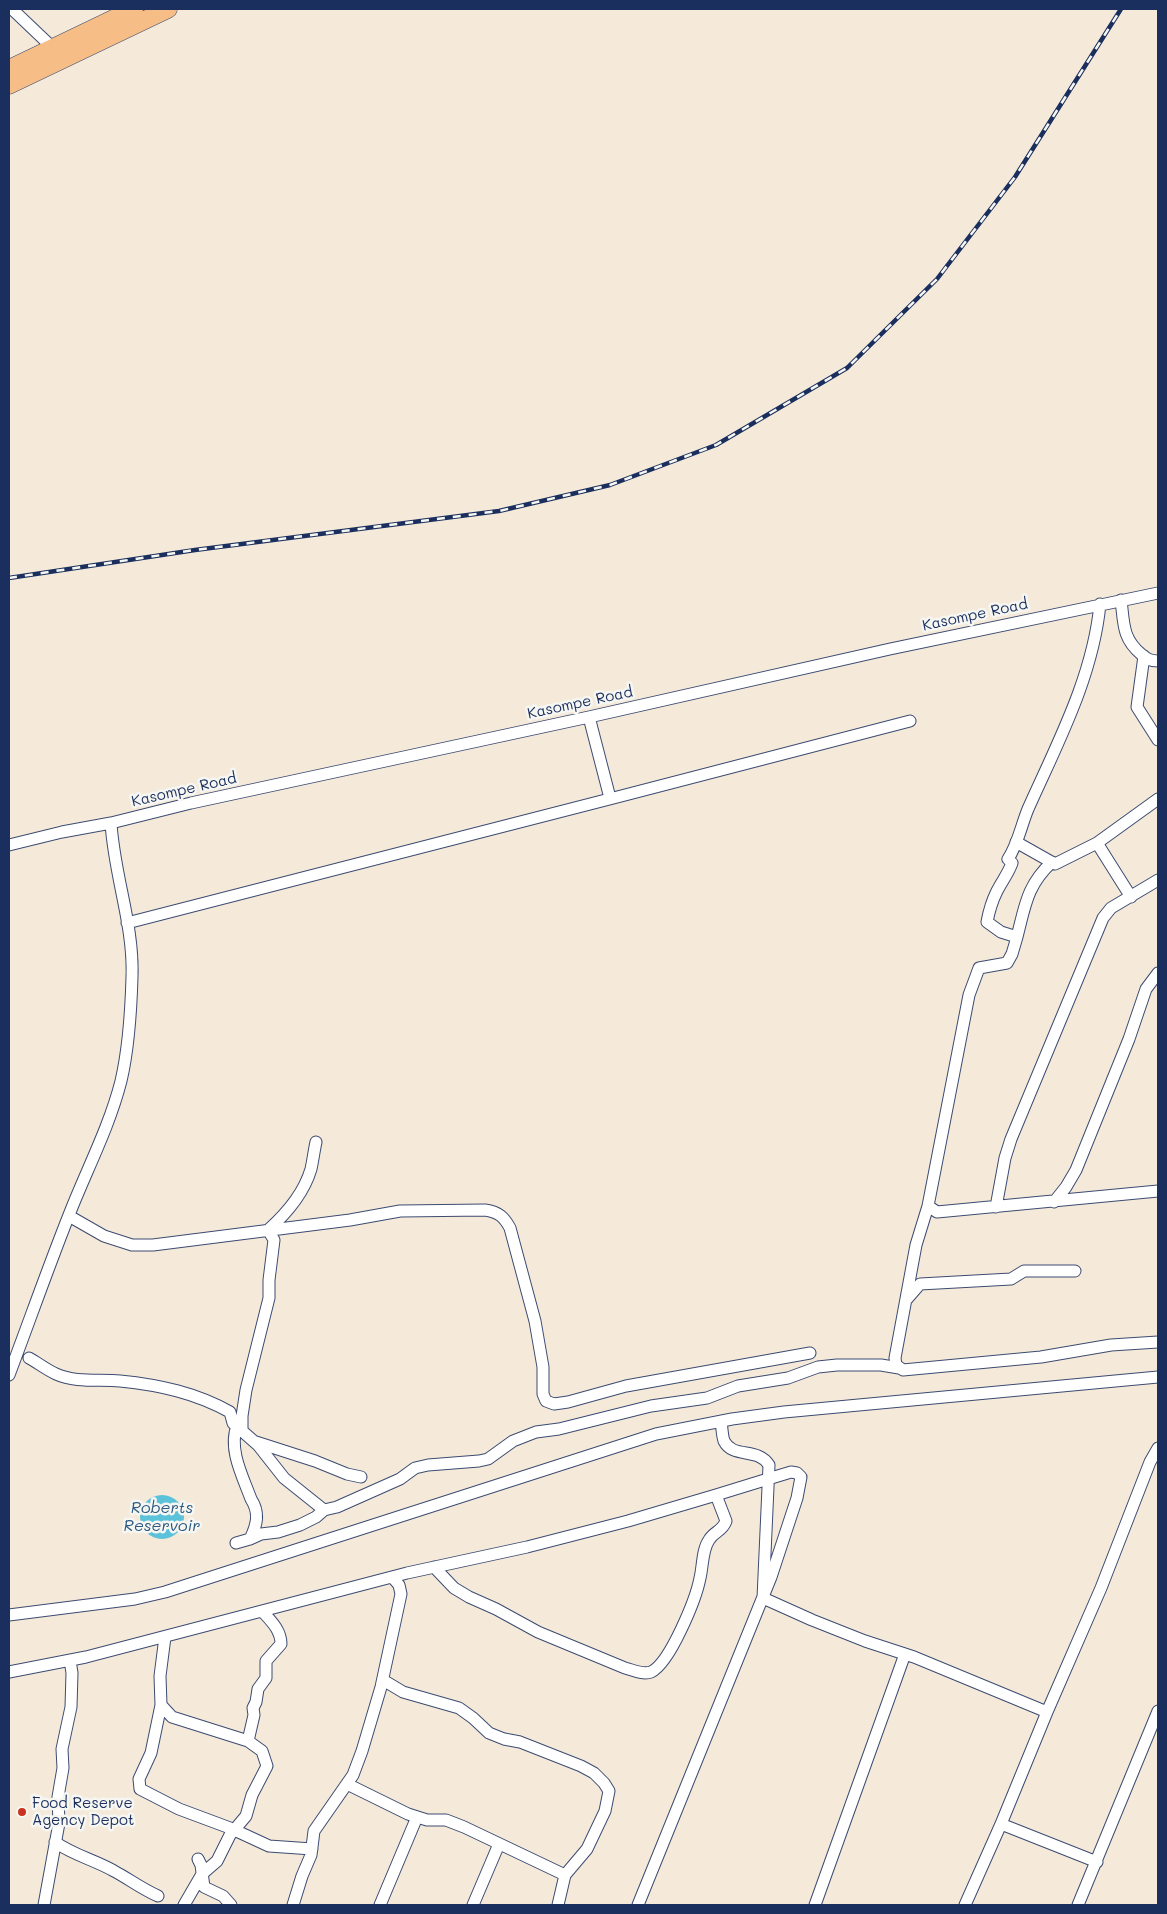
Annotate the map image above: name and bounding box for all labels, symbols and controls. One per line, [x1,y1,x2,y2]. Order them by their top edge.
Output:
street label: Kasompe Road [921,595,1029,635]
street label: Kasompe Road [526,683,634,723]
street label: Kasompe Road [130,769,238,811]
water label: Roberts Reservoir [124,1498,200,1536]
place label: Food Reserve Agency Depot [32,1794,134,1829]
marker: Food Reserve Agency Depot [16,1806,28,1818]

